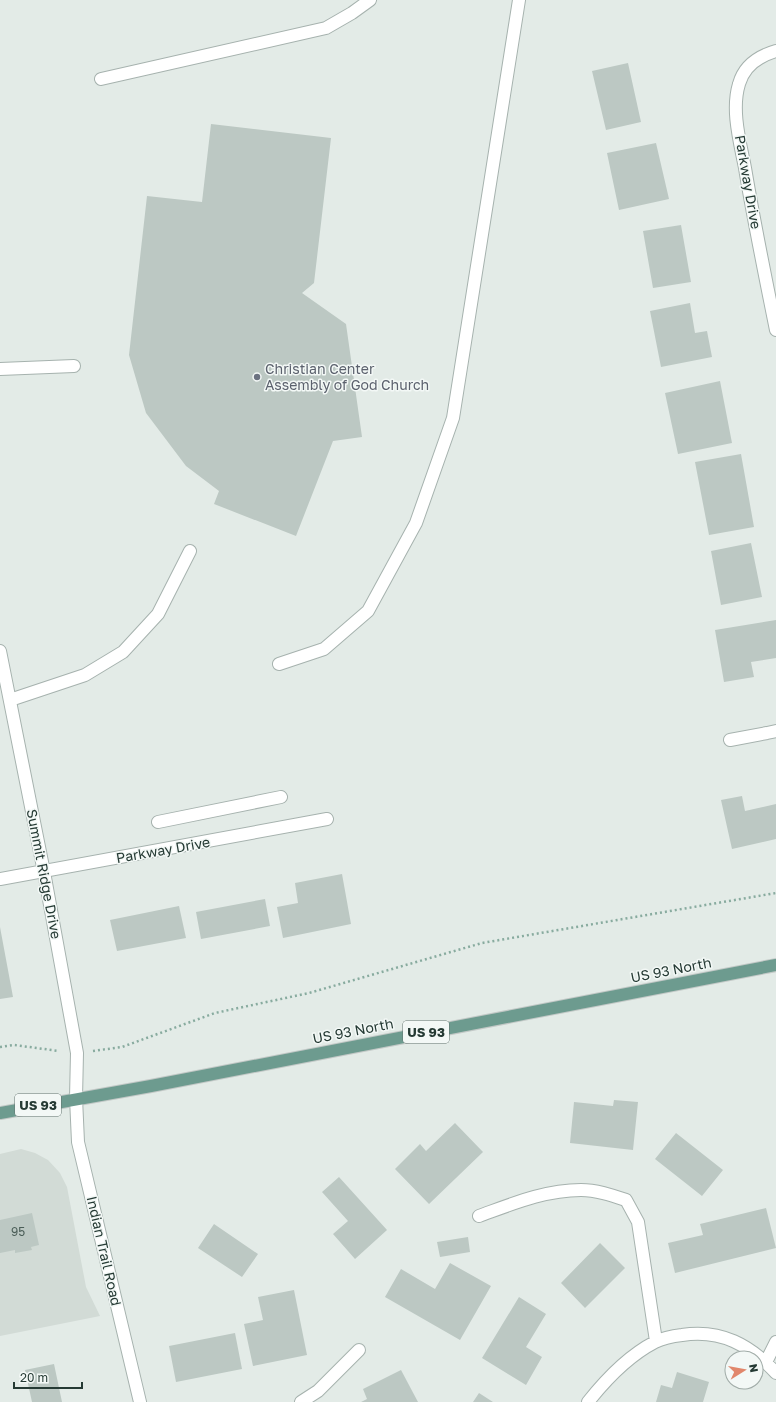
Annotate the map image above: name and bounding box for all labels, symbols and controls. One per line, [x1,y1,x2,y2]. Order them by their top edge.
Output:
street label: Parkway Drive [732,134,765,230]
place label: Christian Center Assembly of God Church [265,360,429,393]
marker: Christian Center Assembly of God Church [252,372,262,382]
street label: Summit Ridge Drive [24,808,65,940]
street label: Parkway Drive [115,833,211,866]
street label: US 93 North [629,953,713,986]
street label: US 93 North [311,1014,395,1047]
road number: US 93 [403,1021,449,1043]
road number: US 93 [15,1094,61,1116]
street label: Indian Trail Road [84,1194,125,1307]
house number: 95 [11,1224,25,1239]
north arrow [724,1350,764,1390]
text: N [747,1363,761,1373]
scale bar [14,1364,82,1390]
text: 20 m [20,1370,48,1385]

